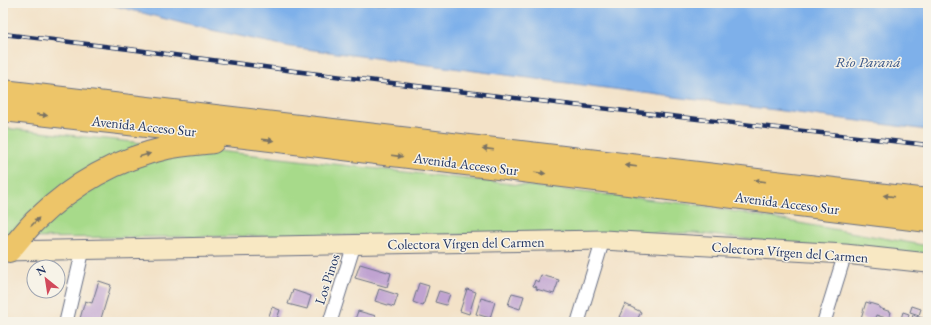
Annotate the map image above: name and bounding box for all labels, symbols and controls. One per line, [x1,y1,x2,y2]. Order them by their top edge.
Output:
water label: Río Paraná [835,52,901,71]
one-way arrow [36,111,48,118]
street label: Avenida Acceso Sur [90,111,197,140]
one-way arrow [262,137,274,143]
one-way arrow [482,146,494,152]
street label: Avenida Acceso Sur [412,149,520,179]
one-way arrow [139,152,151,158]
one-way arrow [391,153,403,159]
one-way arrow [625,162,637,169]
one-way arrow [534,170,546,177]
one-way arrow [754,177,766,184]
street label: Avenida Acceso Sur [733,188,841,218]
one-way arrow [883,192,895,199]
one-way arrow [30,217,40,227]
street label: Colectora Vírgen del Carmen [387,233,545,253]
street label: Colectora Vírgen del Carmen [711,238,870,266]
street label: Los Pinos [310,251,344,307]
north arrow [26,259,66,299]
text: N [34,262,48,279]

